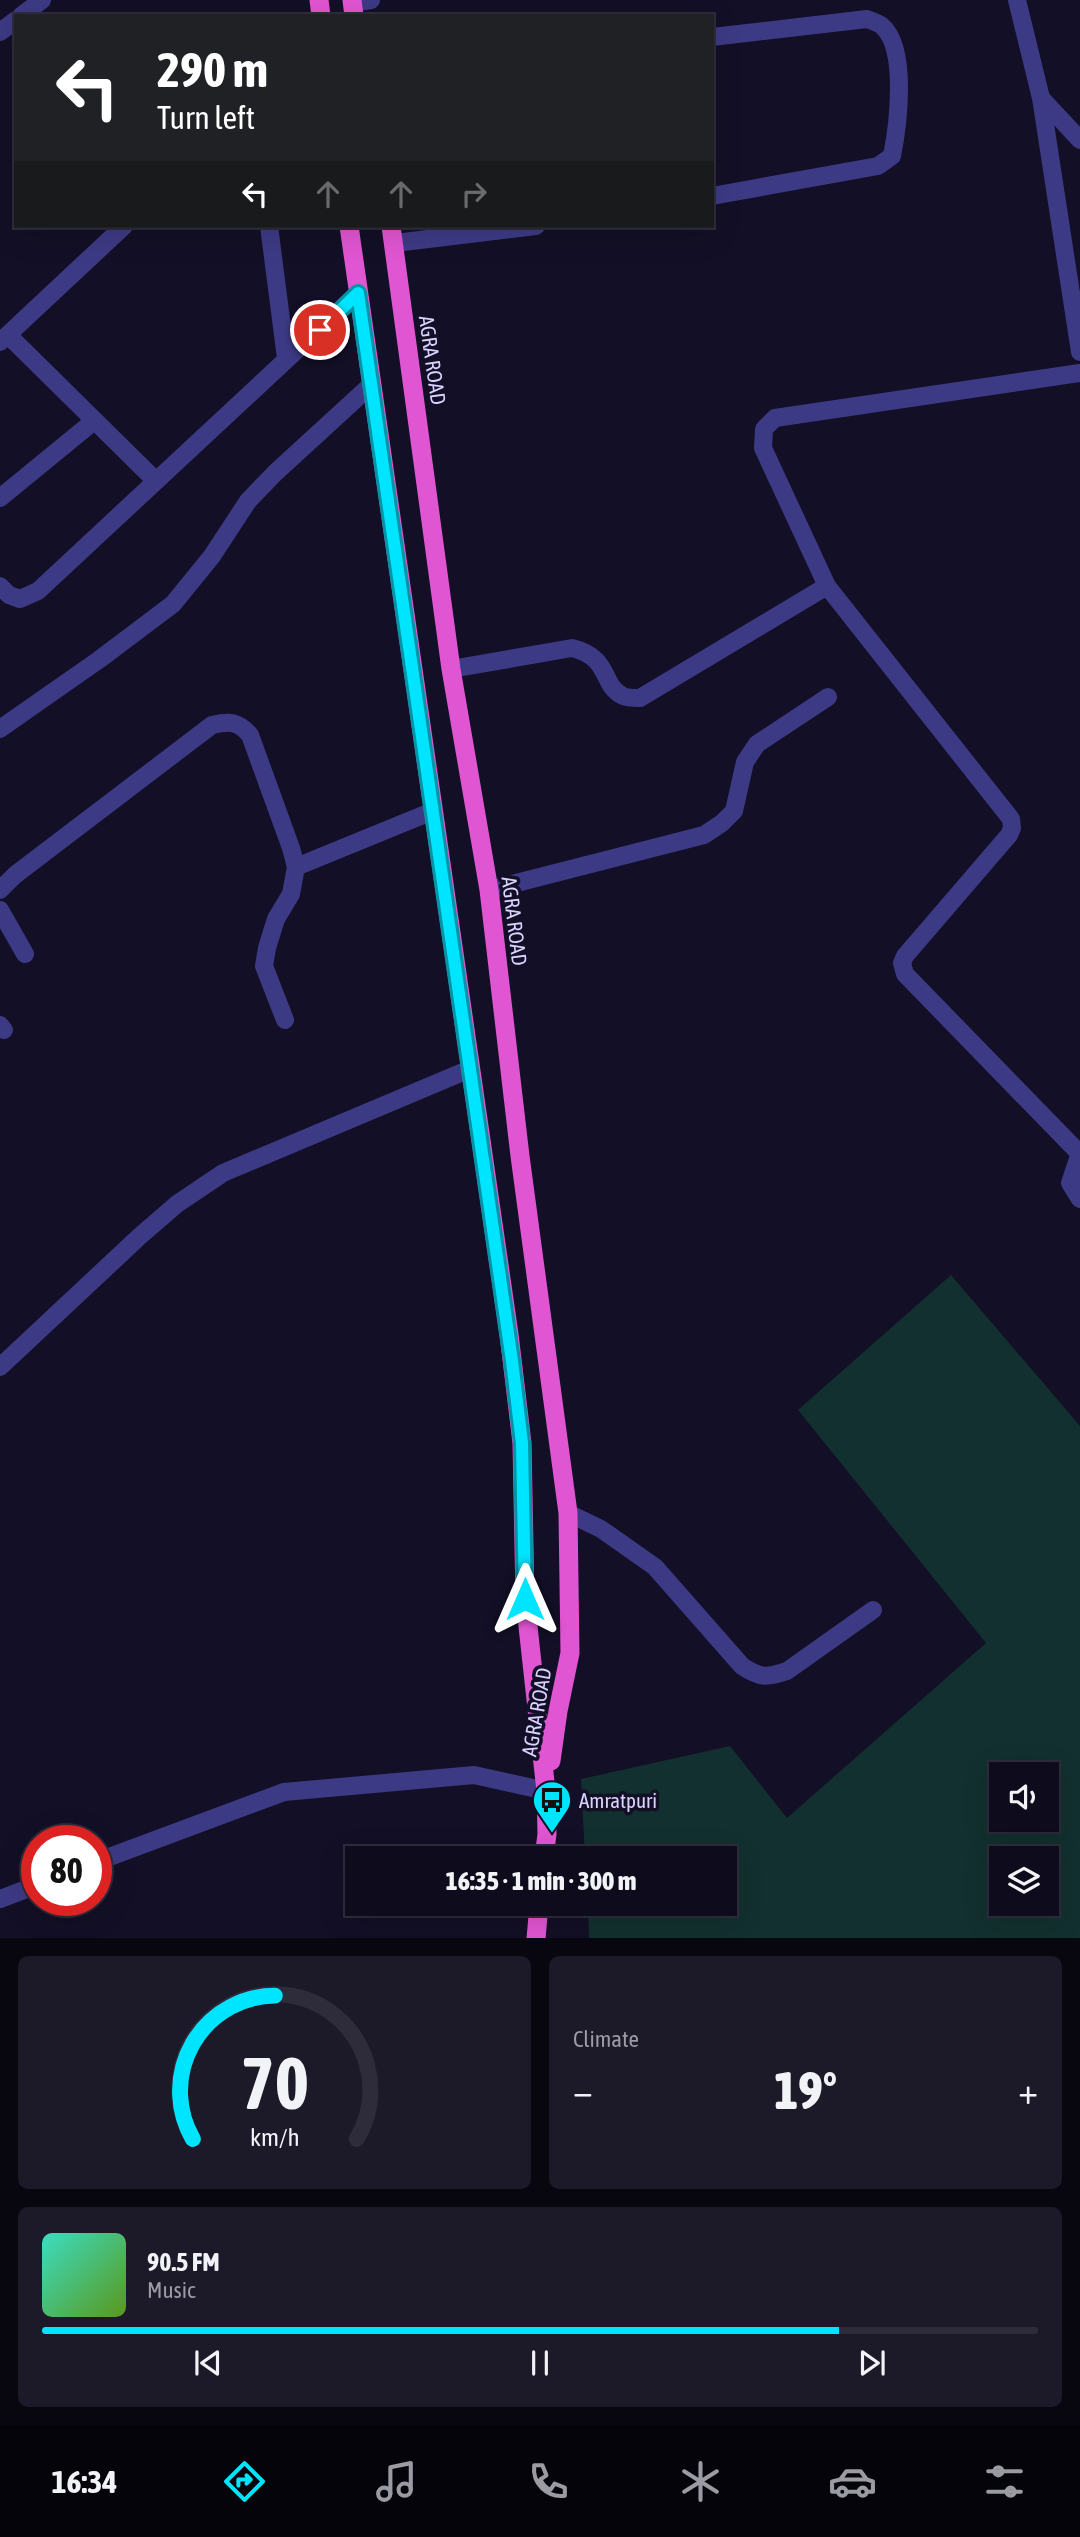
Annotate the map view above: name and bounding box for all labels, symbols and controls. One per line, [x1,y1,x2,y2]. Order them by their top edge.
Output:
text: 290 m [157,41,268,97]
icon: left [42,42,133,133]
text: Turn left [157,99,255,136]
icon: left [236,175,274,213]
icon: ahead [309,175,347,213]
icon: ahead [382,175,420,213]
icon: right [455,175,493,213]
pin [290,300,350,360]
icon: arrive [301,311,339,349]
street label: AGRA ROAD [415,314,451,406]
street label: AGRA ROAD [498,875,532,967]
position arrow [488,1562,562,1636]
street label: AGRA ROAD [516,1666,556,1758]
map controls [989,1762,1059,1916]
button: sound [989,1762,1059,1832]
bus stop icon: Amratpuri [531,1779,573,1834]
place label: Amratpuri [579,1788,657,1812]
speed limit sign: 80 [21,1825,112,1916]
button: layers [989,1846,1059,1916]
text: 16:35 · 1 min · 300 m [446,1866,636,1896]
text: Climate [573,2026,639,2052]
text: 70 [240,2041,309,2124]
text: 19° [774,2060,837,2120]
text: − [573,2069,593,2112]
text: + [1018,2069,1038,2112]
text: km/h [250,2122,299,2150]
text: 90.5 FM [147,2247,220,2277]
text: Music [147,2277,195,2303]
icon: previous [189,2344,227,2382]
icon: pause [521,2344,559,2382]
icon: next [853,2344,891,2382]
icon: directions [220,2457,269,2506]
icon: music [372,2457,421,2506]
icon: phone [524,2457,573,2506]
icon: climate [676,2457,725,2506]
icon: car [828,2457,877,2506]
icon: filters [980,2457,1029,2506]
text: 16:34 [51,2463,117,2500]

